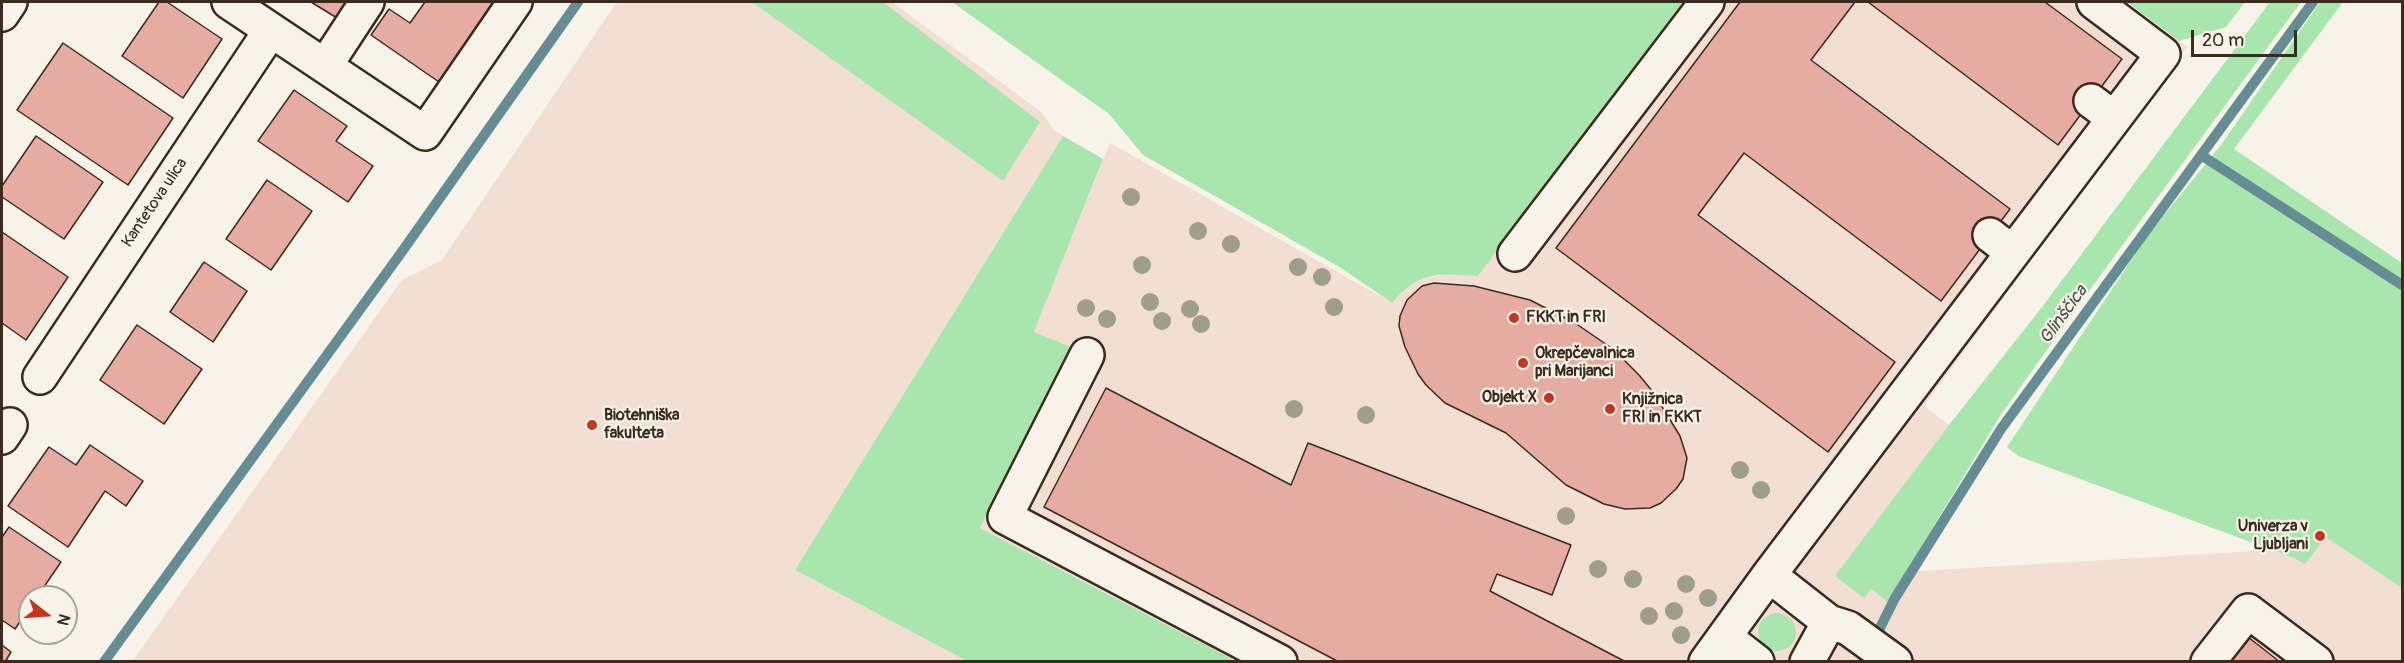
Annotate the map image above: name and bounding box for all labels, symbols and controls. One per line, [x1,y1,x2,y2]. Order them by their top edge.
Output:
scale bar [2194,18,2300,56]
text: 20 m [2202,29,2244,52]
street label: Kantetova ulica [118,155,192,251]
water label: Glinščica [2035,281,2093,349]
place label: FKKT in FRI [1526,308,1606,328]
marker: FKKT in FRI [1507,311,1521,325]
place label: Okrepčevalnica pri Marijanci [1535,344,1635,382]
marker: Okrepčevalnica pri Marijanci [1516,356,1530,370]
place label: Objekt X [1482,388,1537,408]
place label: Knjižnica FRI in FKKT [1622,390,1702,428]
marker: Objekt X [1542,391,1556,405]
marker: Knjižnica FRI in FKKT [1603,402,1617,416]
place label: Biotehniška fakulteta [604,406,680,444]
marker: Biotehniška fakulteta [585,418,599,432]
place label: Univerza v Ljubljani [2238,517,2308,555]
marker: Univerza v Ljubljani [2313,529,2327,543]
north arrow [18,585,78,645]
text: N [52,612,74,628]

